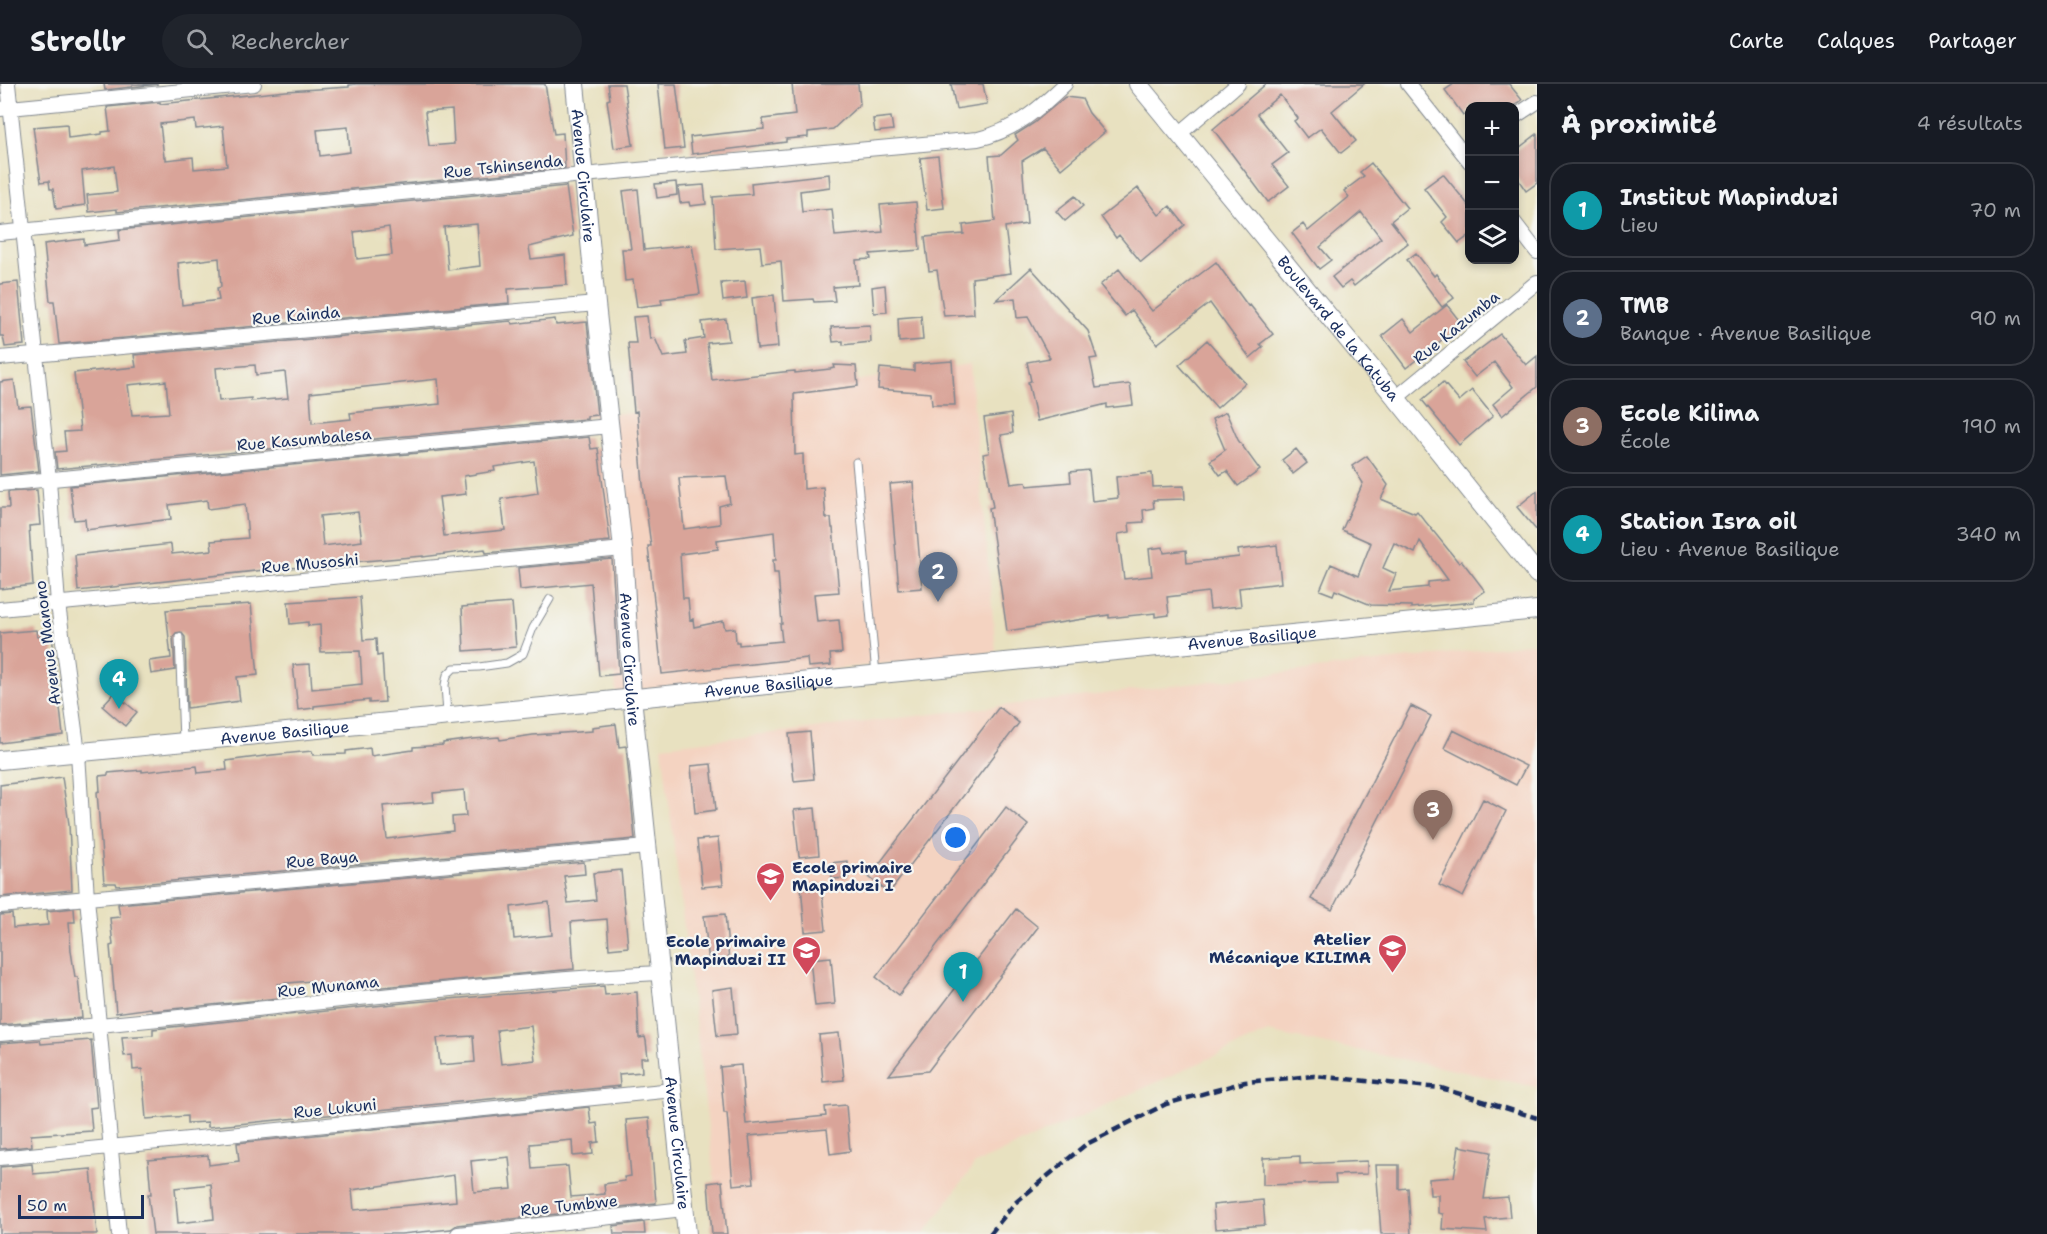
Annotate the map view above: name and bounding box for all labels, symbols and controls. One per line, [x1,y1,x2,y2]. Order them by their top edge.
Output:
search box [162,14,582,68]
text: Strollr [30,22,126,60]
icon: search [183,25,216,58]
text: Rechercher [231,27,350,56]
text: Carte [1729,27,1784,55]
text: Calques [1817,27,1895,55]
text: Partager [1928,27,2017,55]
map controls [1465,102,1519,264]
button: + [1465,102,1519,156]
text: À proximité [1561,106,1717,141]
street label: Avenue Circulaire [566,108,600,243]
text: 4 résultats [1917,110,2023,136]
street label: Rue Tshinsenda [442,150,564,183]
button: − [1465,156,1519,210]
text: Institut Mapinduzi [1620,183,1838,212]
text: 1 [1578,197,1587,223]
text: 70 m [1969,197,2021,223]
button: layers [1465,210,1519,264]
text: Lieu [1620,212,1658,238]
street label: Boulevard de la Katuba [1272,252,1404,405]
street label: Rue Kazumba [1409,286,1504,369]
text: TMB [1620,291,1669,320]
street label: Rue Kainda [251,301,341,330]
text: 2 [1576,305,1590,331]
text: 90 m [1969,305,2021,331]
text: Banque · Avenue Basilique [1620,320,1872,346]
text: Ecole Kilima [1620,399,1759,428]
text: 3 [1576,413,1590,439]
text: 190 m [1962,413,2021,439]
street label: Rue Kasumbalesa [236,423,372,456]
text: École [1620,428,1671,454]
text: Station Isra oil [1620,507,1797,536]
text: 4 [1576,521,1590,547]
text: 340 m [1956,521,2021,547]
text: Lieu · Avenue Basilique [1620,536,1840,562]
street label: Rue Musoshi [260,549,360,578]
pin: 2 [918,552,958,602]
street label: Avenue Manono [29,579,66,707]
street label: Avenue Circulaire [615,592,645,727]
street label: Avenue Basilique [1187,622,1318,655]
pin: 4 [100,660,138,709]
street label: Avenue Basilique [703,669,834,702]
street label: Avenue Basilique [219,716,350,749]
pin: 3 [1414,790,1452,840]
your location [941,823,970,852]
street label: Rue Baya [285,846,359,873]
place label: Ecole primaire Mapinduzi I [792,857,913,896]
school or university icon: Ecole primaire Mapinduzi I [755,860,787,902]
place label: Atelier Mécanique KILIMA [1209,929,1371,968]
place label: Ecole primaire Mapinduzi II [666,931,786,970]
school or university icon: Atelier Mécanique KILIMA [1376,932,1408,974]
school or university icon: Ecole primaire Mapinduzi II [791,934,823,976]
pin: 1 [944,952,982,1002]
street label: Rue Munama [276,971,380,1002]
street label: Avenue Circulaire [660,1075,694,1211]
street label: Rue Lukuni [292,1094,378,1123]
street label: Rue Tumbwe [519,1190,619,1221]
scale bar [18,1192,144,1220]
text: 50 m [27,1195,67,1216]

